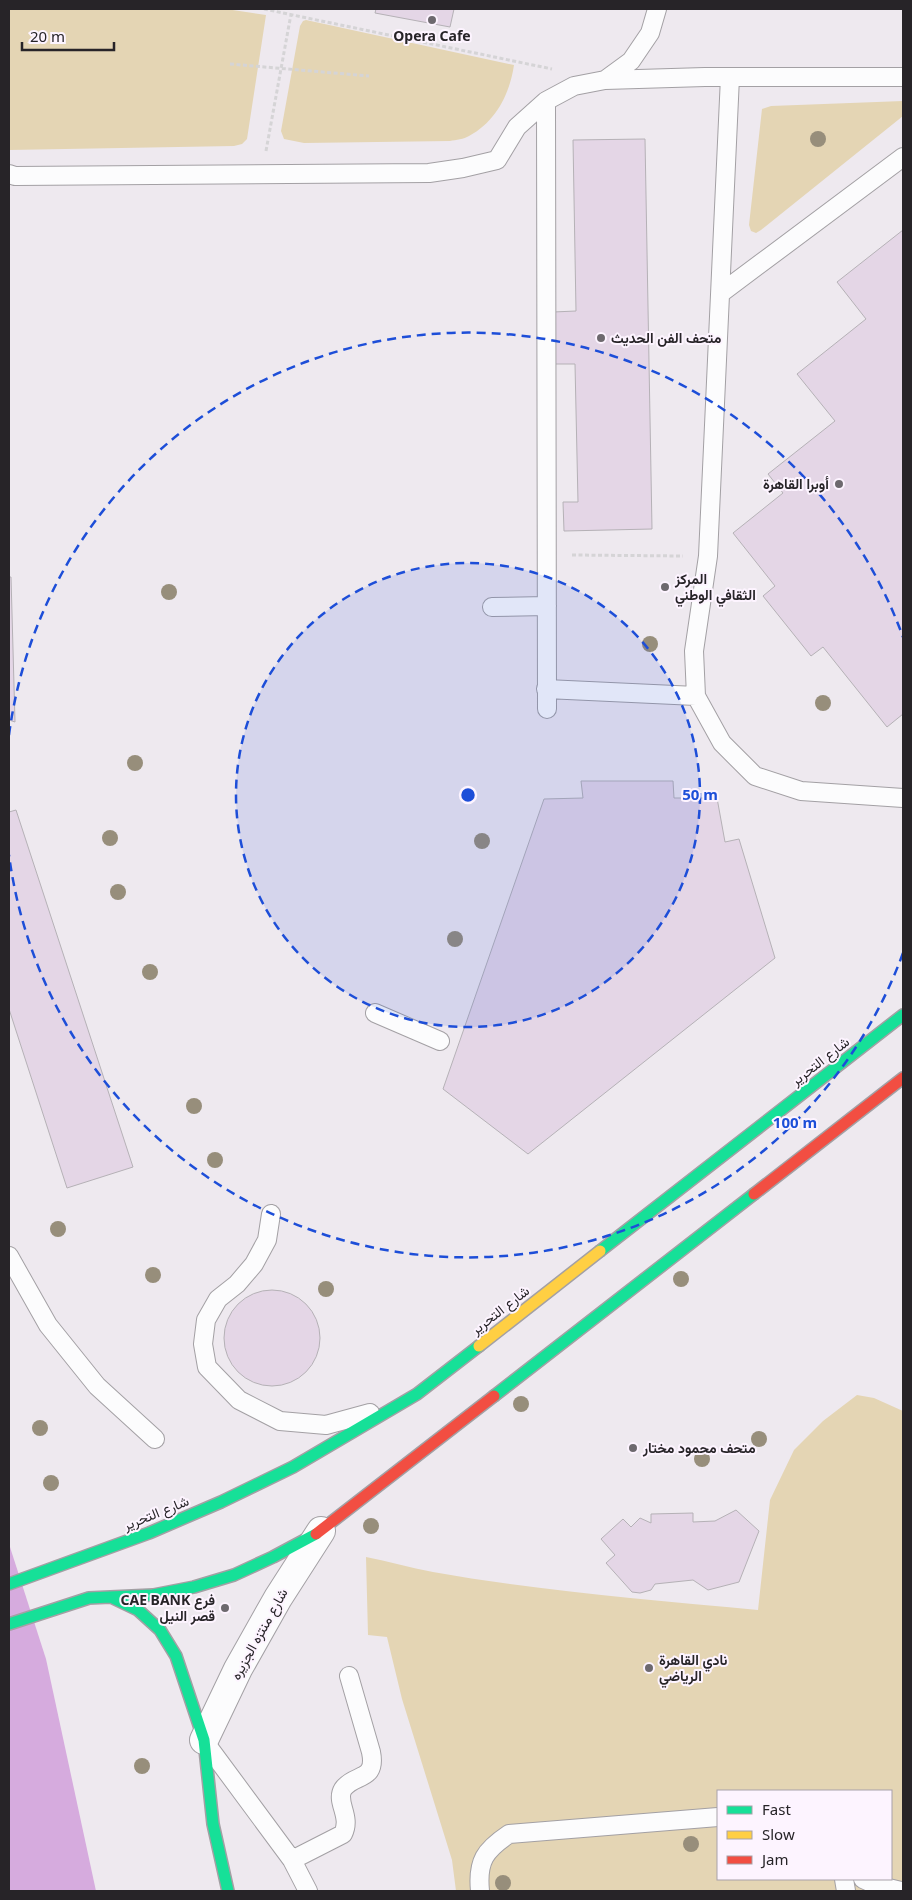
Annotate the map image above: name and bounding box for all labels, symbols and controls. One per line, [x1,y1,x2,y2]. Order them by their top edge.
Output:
marker: Opera Cafe [426,14,438,26]
scale bar [22,20,115,52]
text: 20 m [30,26,65,46]
place label: Opera Cafe [393,26,471,45]
place label: متحف الفن الحديث [611,328,722,347]
marker: متحف الفن الحديث [595,332,607,344]
place label: أوبرا القاهرة [763,474,829,493]
marker: أوبرا القاهرة [833,478,845,490]
place label: المركز الثقافي الوطني [674,569,756,607]
marker: المركز الثقافي الوطني [659,581,671,593]
text: 50 m [682,784,718,804]
centre of rings [459,786,477,804]
street label: شارع التحرير [786,1032,854,1092]
text: 100 m [773,1112,817,1132]
street label: شارع التحرير [466,1281,534,1341]
place label: متحف محمود مختار [642,1438,756,1457]
marker: متحف محمود مختار [627,1442,639,1454]
street label: شارع التحرير [119,1491,192,1537]
street label: شارع منتزه الجزيره [226,1585,293,1684]
place label: CAE BANK فرع قصر النيل [120,1590,215,1625]
marker: CAE BANK فرع قصر النيل [219,1602,231,1614]
place label: نادي القاهرة الرياضي [659,1650,728,1688]
marker: نادي القاهرة الرياضي [643,1662,655,1674]
legend [717,1790,892,1880]
text: Fast [762,1799,791,1819]
text: Slow [762,1824,795,1844]
text: Jam [760,1849,789,1869]

